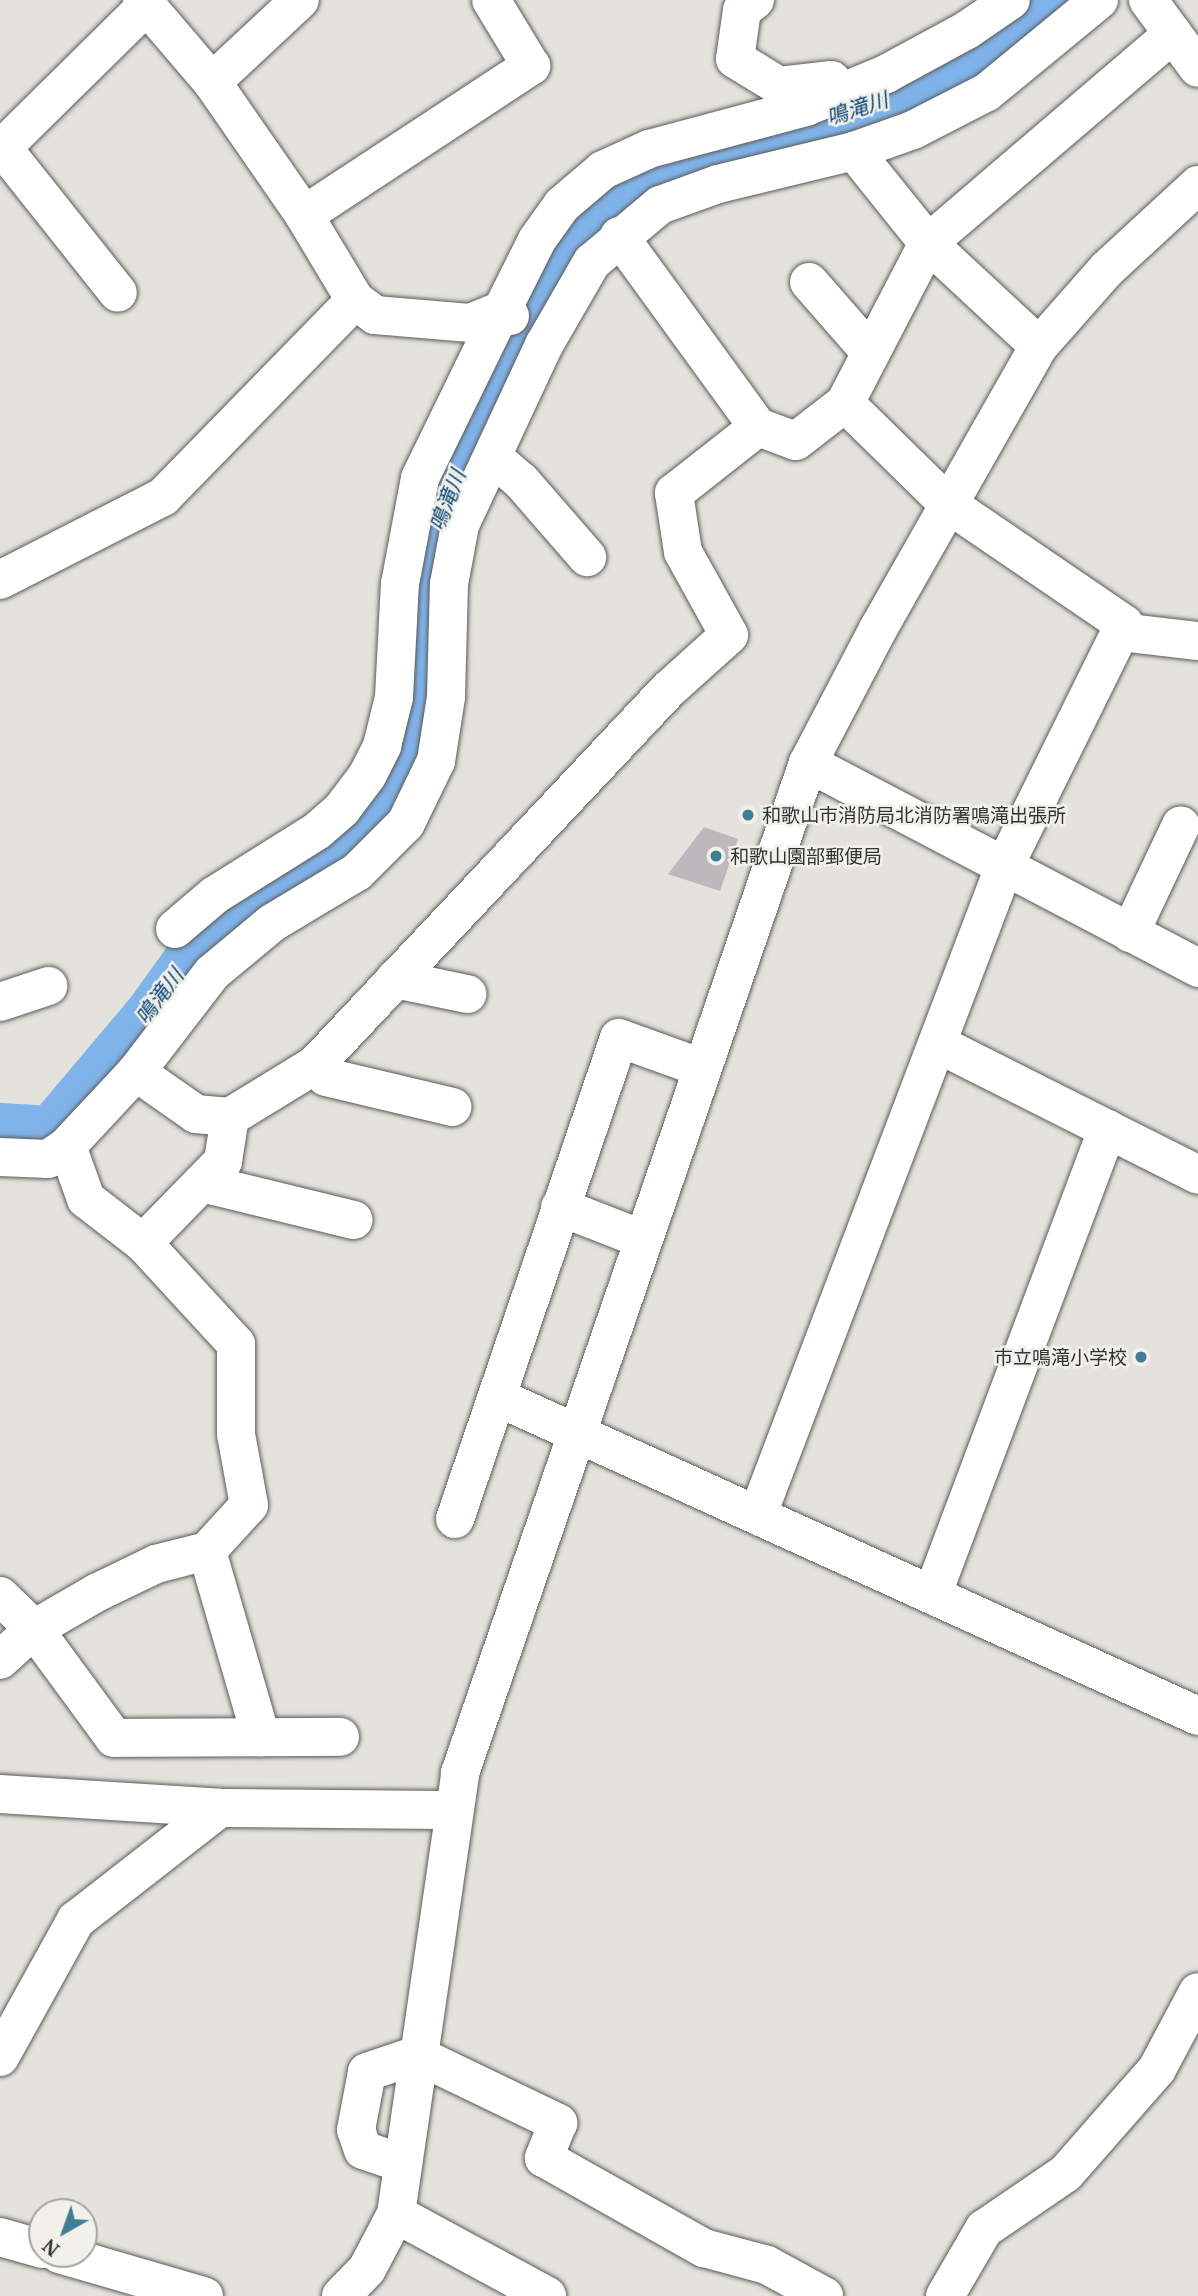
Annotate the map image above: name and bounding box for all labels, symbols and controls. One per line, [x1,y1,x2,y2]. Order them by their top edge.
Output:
water label: 鳴滝川 [823,86,891,130]
water label: 鳴滝川 [424,466,470,534]
place label: 和歌山市消防局北消防署鳴滝出張所 [762,804,1066,826]
marker: 和歌山市消防局北消防署鳴滝出張所 [740,807,756,823]
place label: 和歌山園部郵便局 [730,845,882,867]
marker: 和歌山園部郵便局 [708,848,724,864]
water label: 鳴滝川 [130,963,188,1029]
place label: 市立鳴滝小学校 [994,1346,1127,1368]
marker: 市立鳴滝小学校 [1133,1349,1149,1365]
north arrow [28,2198,98,2268]
text: N [37,2234,64,2262]

